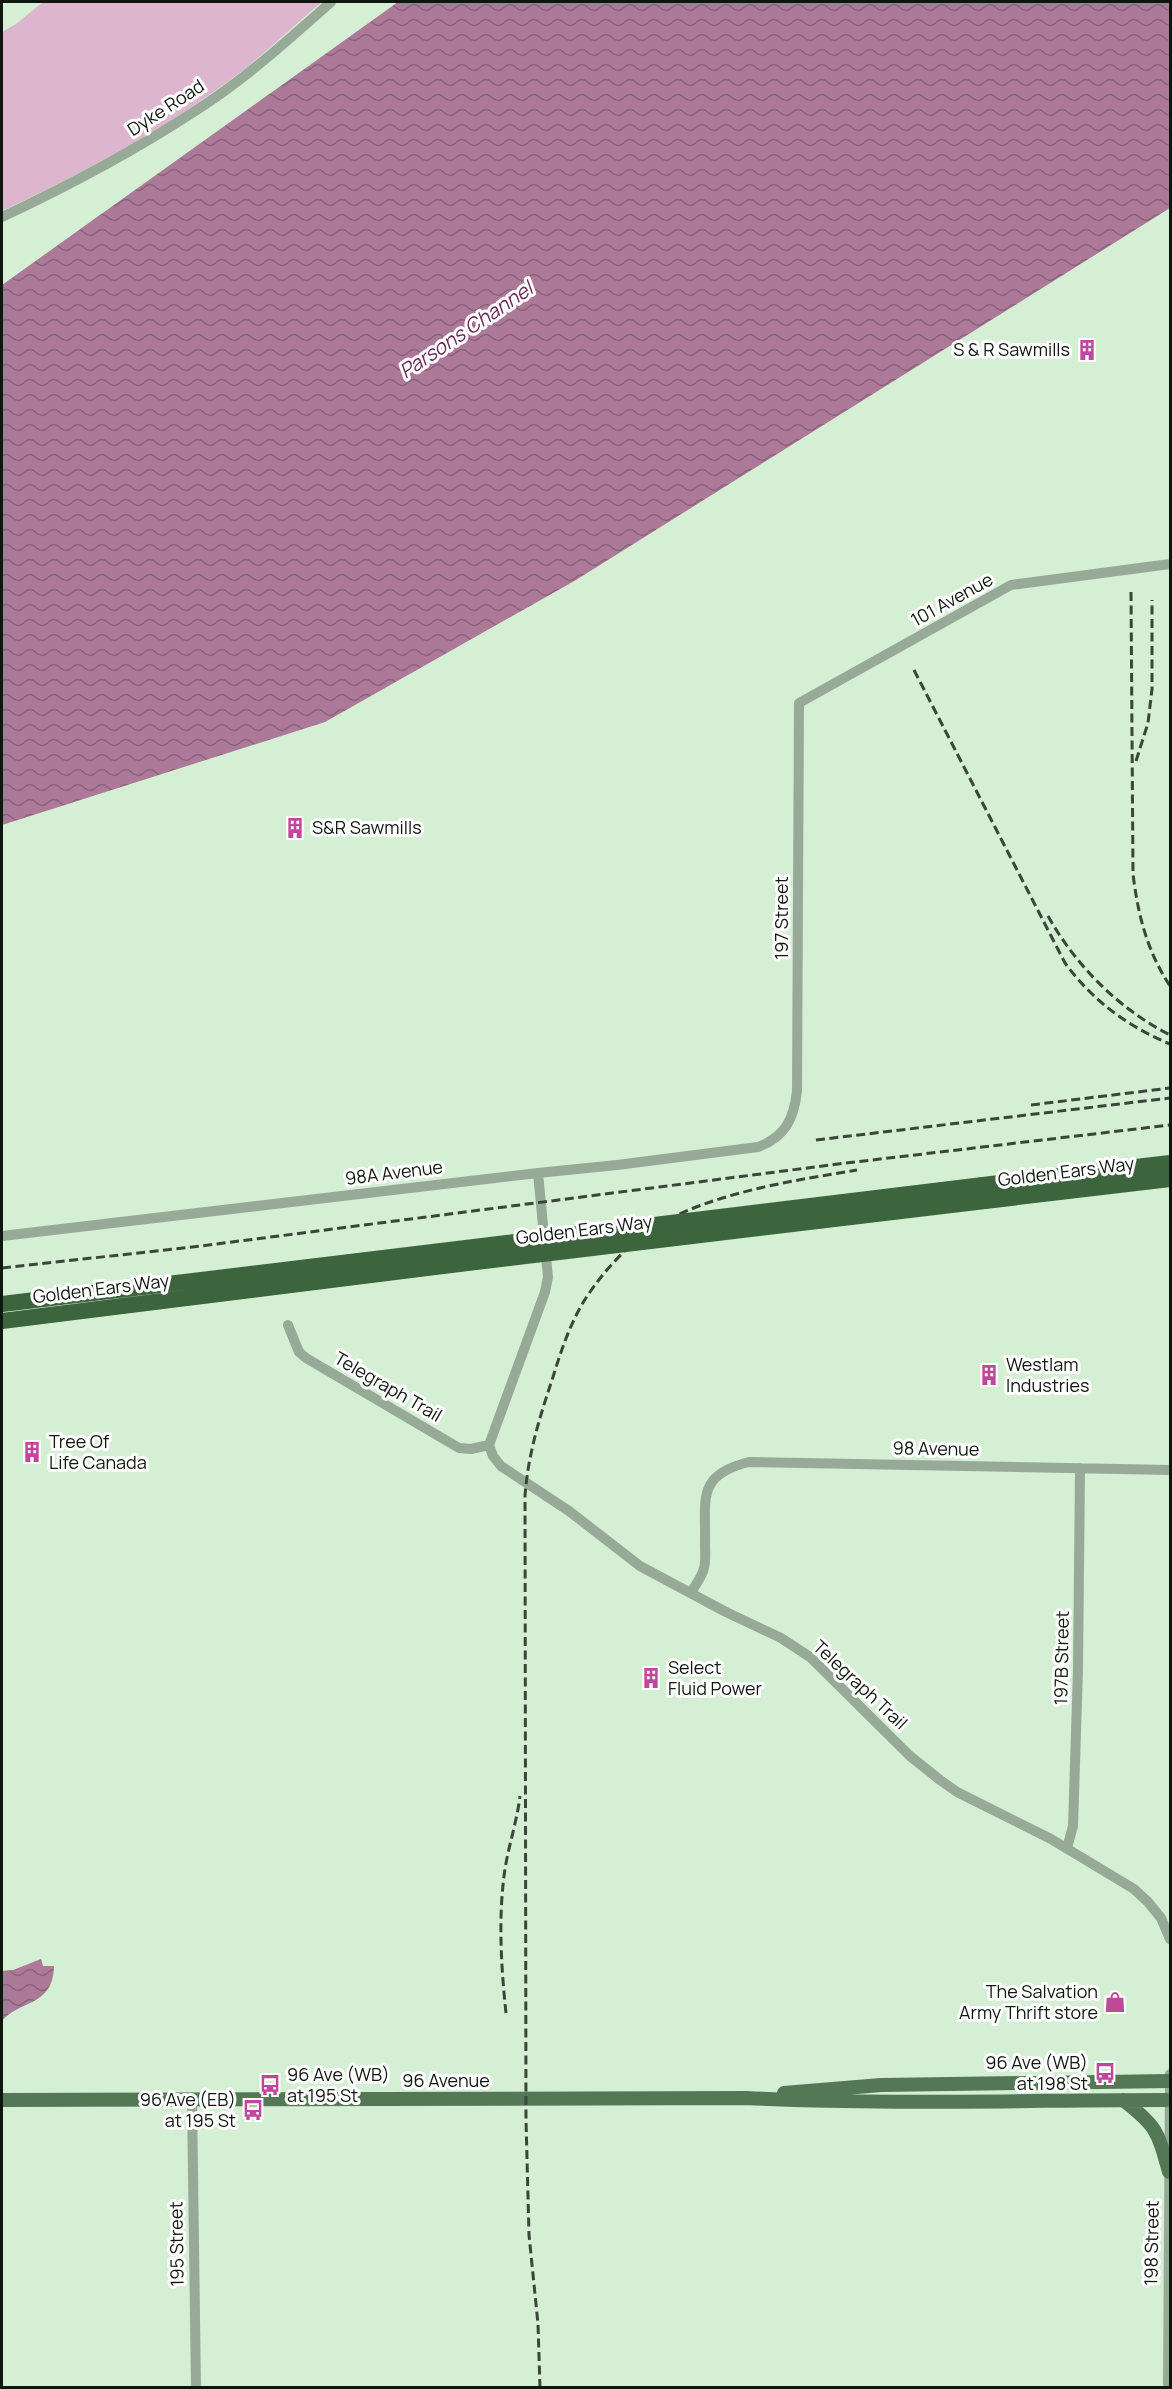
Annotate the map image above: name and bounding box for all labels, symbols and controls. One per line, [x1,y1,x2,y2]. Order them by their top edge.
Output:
street label: Dyke Road [122,73,209,141]
water label: Parsons Channel [394,274,540,384]
place label: S & R Sawmills [953,337,1070,361]
building icon: S & R Sawmills [1075,338,1099,362]
street label: 101 Avenue [906,567,997,631]
place label: S&R Sawmills [312,815,422,839]
building icon: S&R Sawmills [283,816,307,840]
street label: 197 Street [769,876,793,960]
street label: Golden Ears Way [996,1151,1136,1191]
street label: 98A Avenue [344,1154,444,1190]
street label: Golden Ears Way [514,1209,654,1249]
street label: Golden Ears Way [31,1268,171,1308]
street label: Telegraph Trail [330,1346,447,1427]
place label: Westlam Industries [1006,1352,1090,1397]
building icon: Westlam Industries [977,1363,1001,1387]
place label: Tree Of Life Canada [49,1429,147,1474]
street label: 98 Avenue [892,1435,980,1461]
building icon: Tree Of Life Canada [20,1440,44,1464]
street label: 197B Street [1048,1611,1074,1705]
street label: Telegraph Trail [808,1634,913,1734]
place label: Select Fluid Power [668,1655,763,1700]
building icon: Select Fluid Power [639,1666,663,1690]
place label: The Salvation Army Thrift store [959,1979,1098,2024]
shop icon: The Salvation Army Thrift store [1103,1990,1127,2014]
place label: 96 Ave (WB) at 198 St [985,2050,1088,2095]
bus stop icon: 96 Ave (WB) at 198 St [1093,2061,1117,2085]
place label: 96 Ave (WB) at 195 St [287,2062,390,2107]
street label: 96 Avenue [402,2068,490,2092]
bus stop icon: 96 Ave (WB) at 195 St [258,2073,282,2097]
place label: 96 Ave (EB) at 195 St [140,2087,236,2132]
bus stop icon: 96 Ave (EB) at 195 St [241,2098,265,2122]
street label: 198 Street [1138,2200,1164,2286]
street label: 195 Street [163,2201,189,2287]

